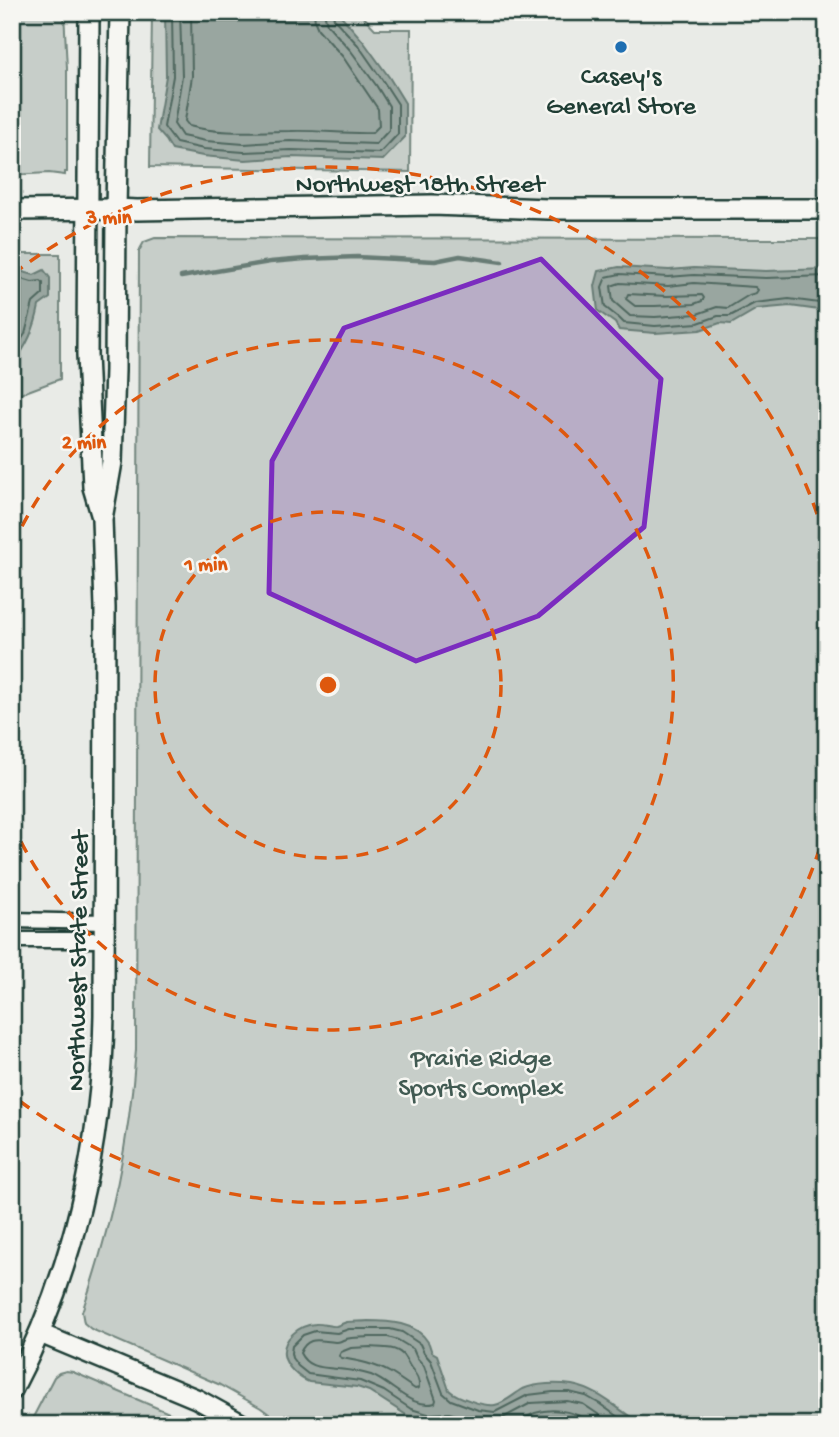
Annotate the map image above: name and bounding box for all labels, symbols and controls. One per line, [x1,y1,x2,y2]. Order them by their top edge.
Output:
marker: Casey's General Store [613,39,629,55]
place label: Casey's General Store [546,63,697,124]
street label: Northwest 18th Street [296,171,547,202]
text: 3 min [85,207,133,232]
text: 2 min [62,432,107,457]
text: 1 min [184,554,228,579]
centre of rings [316,673,340,697]
street label: Northwest State Street [63,828,98,1092]
park label: Prairie Ridge Sports Complex [398,1045,564,1106]

